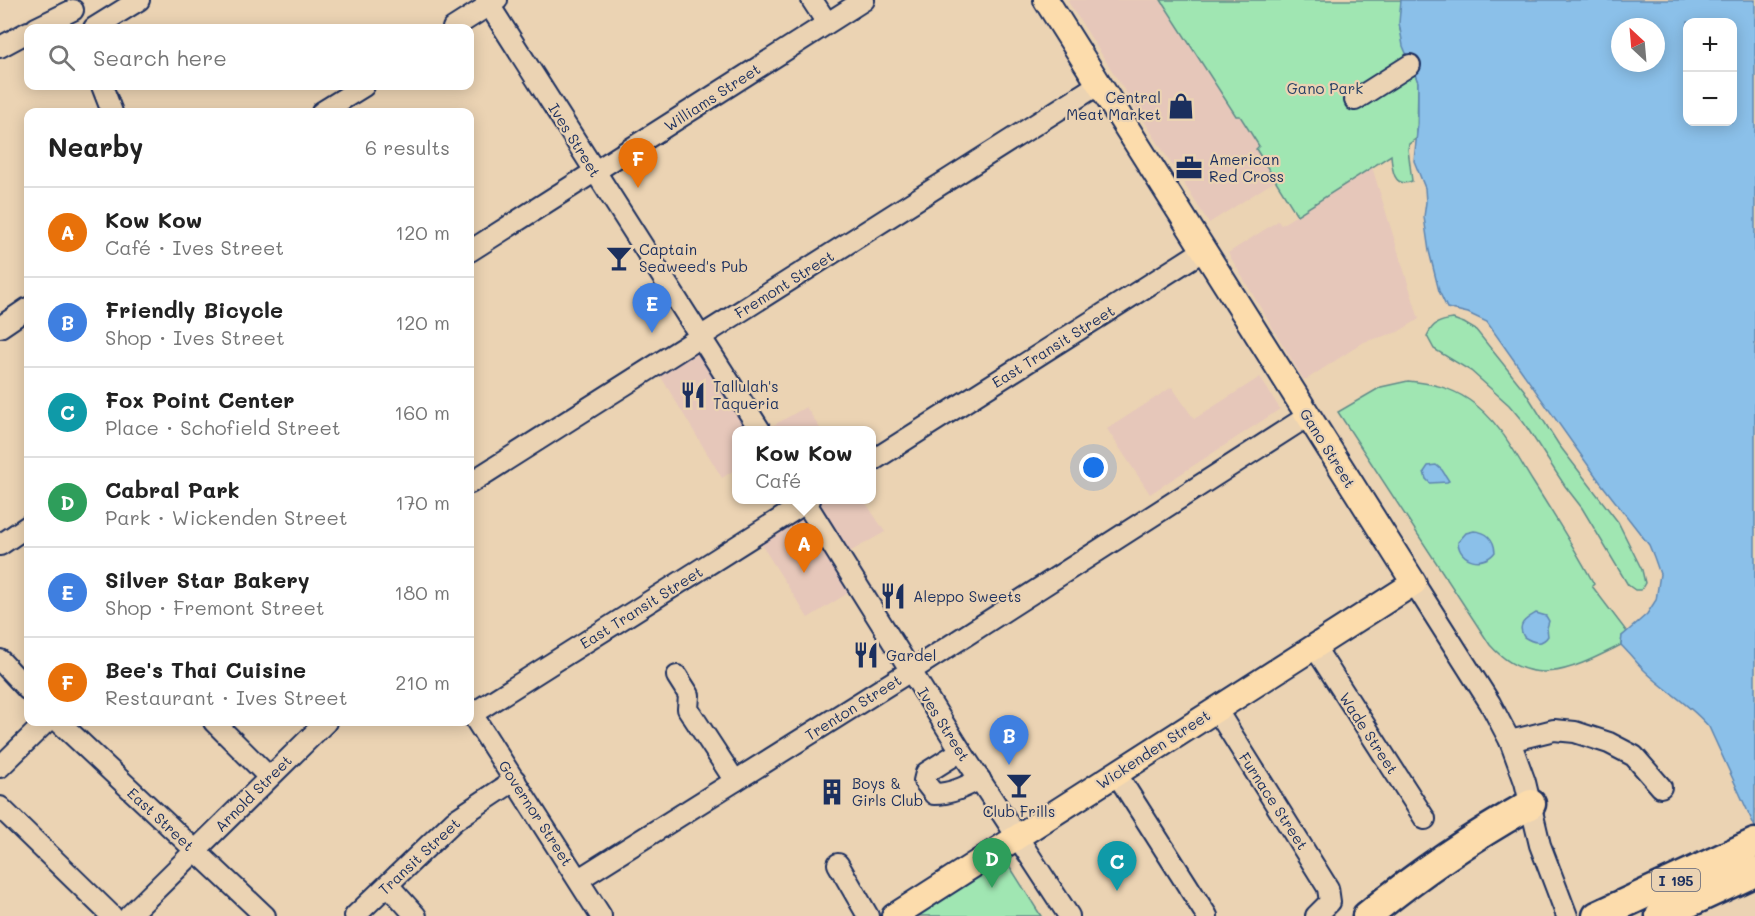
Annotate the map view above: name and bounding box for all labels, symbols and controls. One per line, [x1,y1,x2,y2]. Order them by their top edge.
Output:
north arrow [1611,18,1665,72]
map controls [1683,18,1737,126]
button: + [1683,18,1737,72]
search box [24,24,474,90]
icon: search [45,41,78,74]
text: Search here [93,43,227,72]
street label: Williams Street [660,58,764,136]
button: − [1683,72,1737,126]
park label: Gano Park [1287,78,1363,98]
place label: Central Meat Market [1066,87,1161,124]
shop icon: Central Meat Market [1166,91,1196,121]
street label: Ives Street [544,99,606,181]
text: Nearby [48,130,143,164]
text: 6 results [365,134,450,160]
pin: F [618,138,658,188]
place label: American Red Cross [1209,149,1284,186]
office icon: American Red Cross [1174,153,1204,183]
text: Kow Kow [105,205,202,234]
text: A [61,219,74,245]
text: 120 m [395,219,450,245]
text: Café · Ives Street [105,234,284,260]
place label: Captain Seaweed's Pub [639,239,748,276]
bar icon: Captain Seaweed's Pub [604,243,634,273]
street label: Fremont Street [731,245,837,323]
pin: E [632,284,672,333]
text: Friendly Bicycle [105,295,283,324]
street label: East Transit Street [988,300,1118,392]
text: B [61,309,74,335]
text: 120 m [395,309,450,335]
text: Shop · Ives Street [105,324,285,350]
place label: Tallulah's Taqueria [713,376,779,413]
restaurant icon: Tallulah's Taqueria [678,380,708,410]
text: Fox Point Center [105,385,295,414]
text: C [60,399,75,425]
text: 160 m [394,399,450,425]
street label: Gano Street [1296,404,1360,492]
text: Place · Schofield Street [105,414,341,440]
popup [732,426,876,504]
text: Kow Kow [755,438,853,467]
your location [1079,453,1108,482]
text: Café [755,467,801,493]
text: Cabral Park [105,475,240,504]
text: D [60,489,75,515]
text: 170 m [395,489,450,515]
text: Park · Wickenden Street [105,504,348,530]
pin: A [784,524,824,573]
street label: East Transit Street [576,561,706,653]
text: Silver Star Bakery [105,565,310,594]
text: E [61,579,74,605]
text: 180 m [394,579,450,605]
restaurant icon: Aleppo Sweets [878,581,908,611]
place label: Aleppo Sweets [913,586,1021,606]
text: Shop · Fremont Street [105,594,325,620]
restaurant icon: Gardel [851,640,881,670]
place label: Gardel [886,645,937,665]
text: Bee's Thai Cuisine [105,655,306,684]
text: F [61,669,74,695]
text: 210 m [395,669,450,695]
street label: Trenton Street [801,669,905,745]
street label: Ives Street [913,683,975,765]
text: Restaurant · Ives Street [105,684,348,710]
street label: Wade Street [1335,688,1403,778]
street label: Wickenden Street [1092,705,1214,793]
pin: B [990,716,1028,765]
street label: Furnace Street [1235,748,1313,854]
street label: Arnold Street [210,750,296,836]
street label: Governor Street [494,756,578,870]
bar icon: Club Frills [1004,770,1034,800]
place label: Boys & Girls Club [852,773,923,810]
building icon: Boys & Girls Club [817,777,847,807]
street label: East Street [123,783,199,855]
place label: Club Frills [983,801,1055,821]
street label: Transit Street [374,813,464,899]
pin: D [972,838,1012,888]
pin: C [1098,842,1136,891]
road number: I 195 [1652,869,1700,891]

